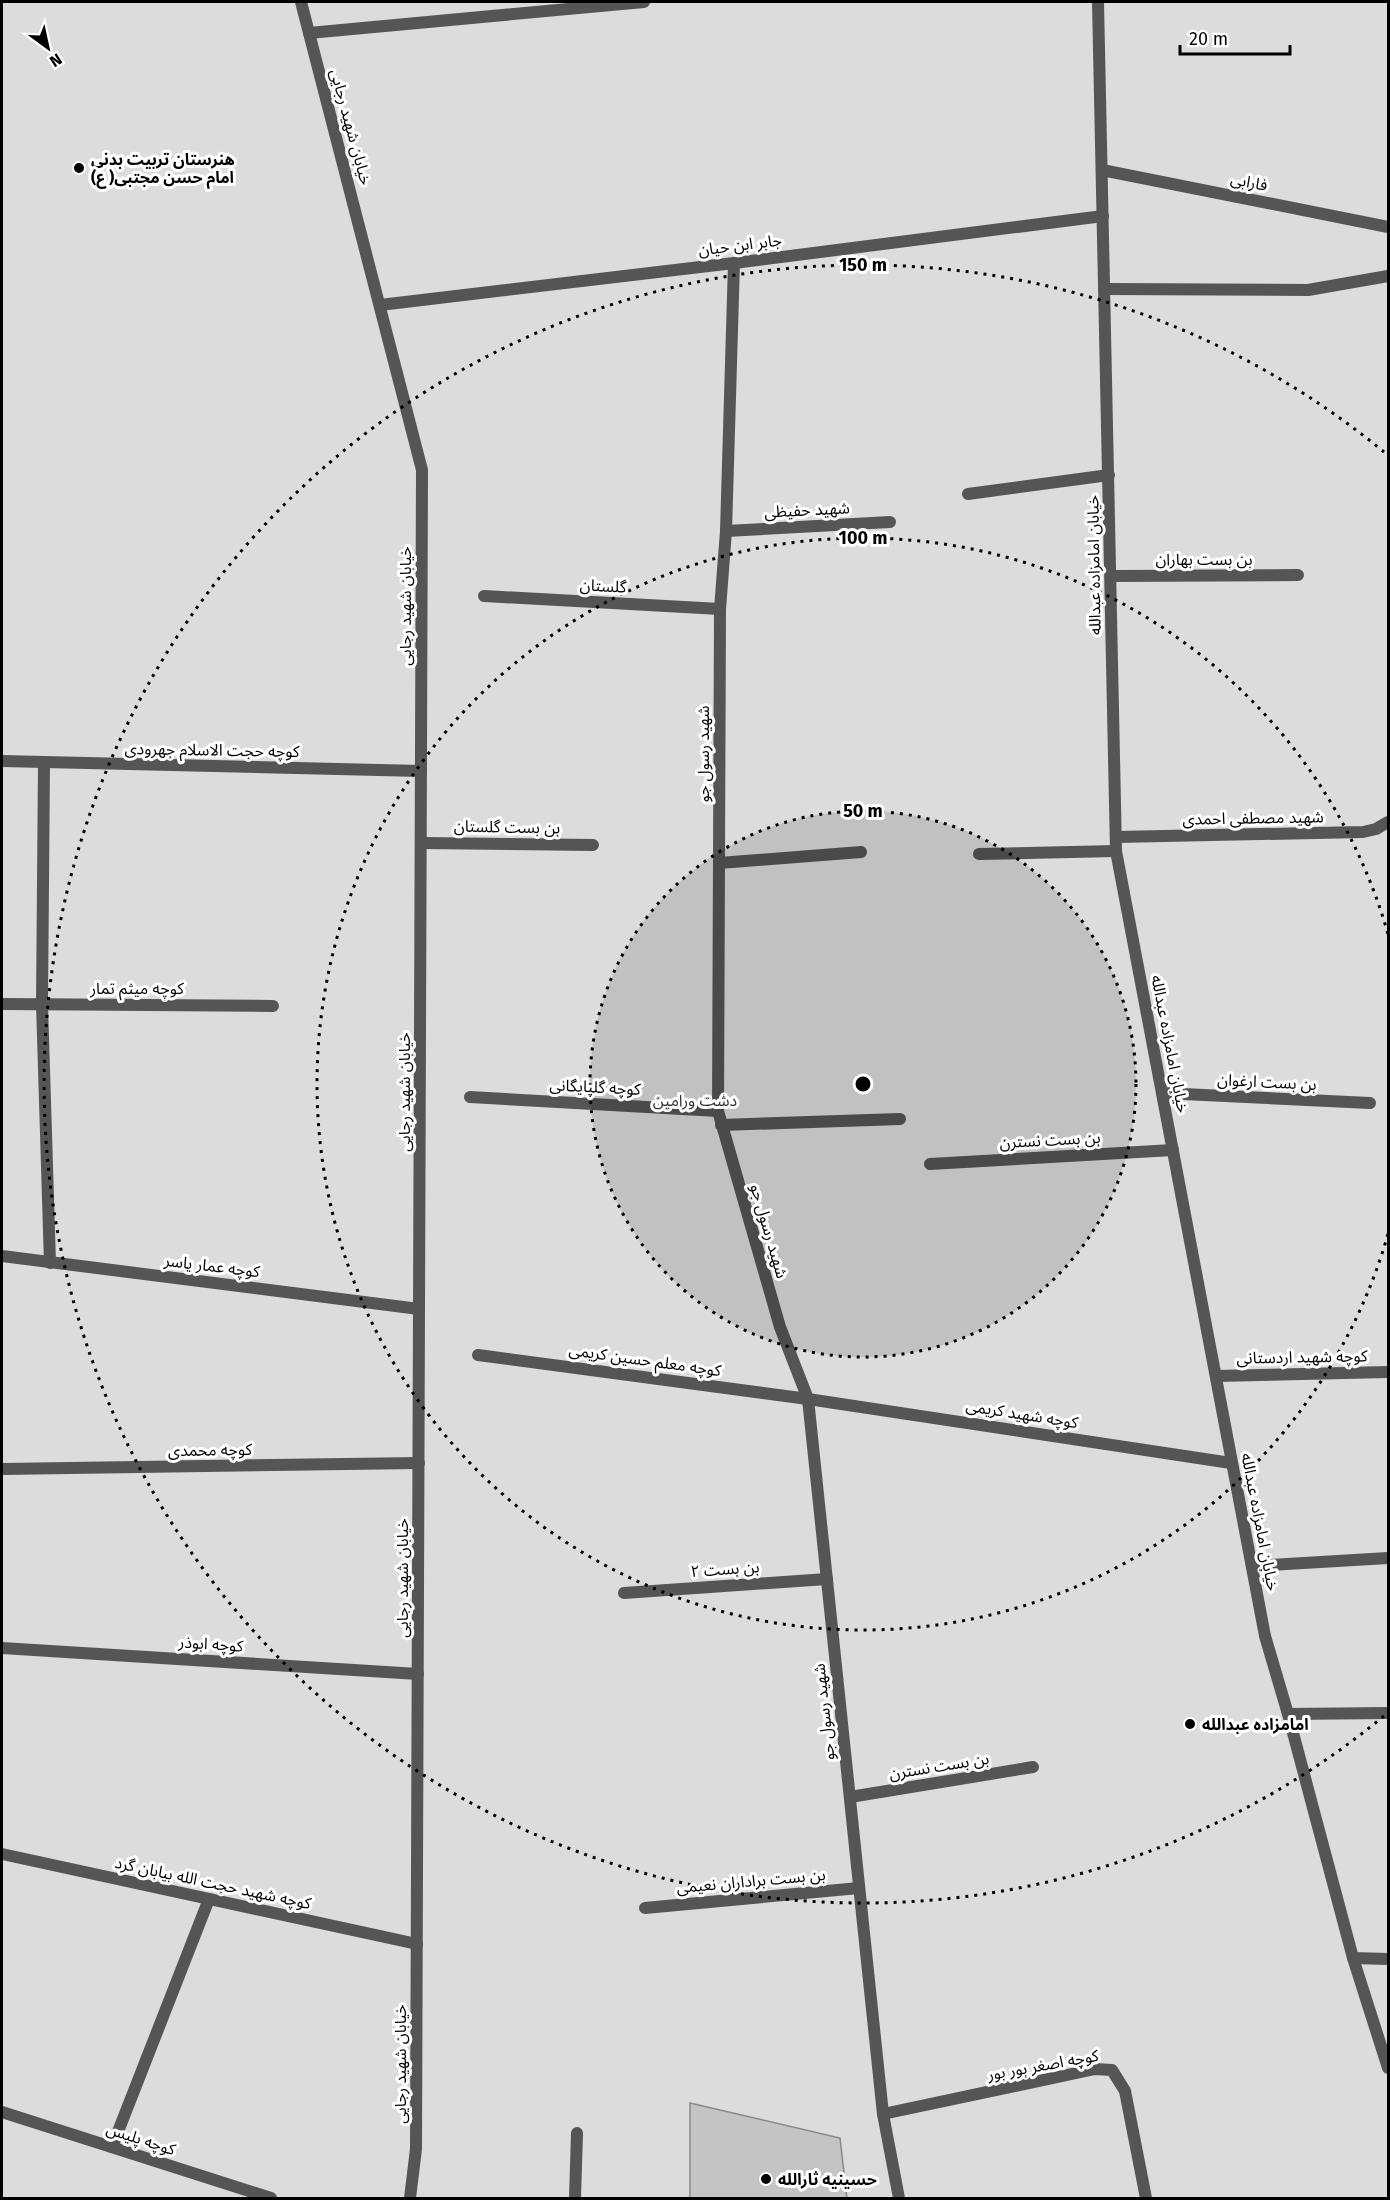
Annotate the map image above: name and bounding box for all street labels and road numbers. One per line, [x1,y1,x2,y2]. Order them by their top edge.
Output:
street label: خیابان شهید رجایی [326,67,376,187]
street label: فارابی [1229,169,1269,195]
street label: جابر ابن حیان [697,230,783,260]
street label: خیابان امامزاده عبدالله [1083,495,1105,635]
street label: شهید حفیظی [764,498,850,522]
street label: خیابان شهید رجایی [396,546,415,666]
street label: بن بست بهاران [1155,550,1253,569]
street label: گلستان [579,575,627,597]
street label: شهید رسول جو [694,705,714,803]
street label: کوچه حجت الاسلام جهرودی [124,739,300,764]
street label: شهید مصطفی احمدی [1182,807,1324,829]
street label: بن بست گلستان [454,817,560,837]
street label: خیابان امامزاده عبدالله [1147,973,1193,1115]
street label: کوچه میثم تمار [89,979,184,1001]
street label: خیابان شهید رجایی [395,1032,414,1152]
street label: بن بست ارغوان [1217,1070,1317,1094]
street label: کوچه گلپایگانی [549,1075,641,1100]
street label: بن بست نسترن [999,1128,1101,1152]
street label: شهید رسول جو [746,1182,792,1281]
street label: کوچه عمار یاسر [162,1251,261,1282]
street label: کوچه معلم حسین کریمی [567,1340,723,1383]
street label: کوچه شهید اردستانی [1236,1346,1368,1369]
street label: کوچه شهید کریمی [964,1396,1080,1433]
street label: کوچه محمدی [168,1440,253,1461]
street label: خیابان امامزاده عبدالله [1237,1451,1283,1593]
street label: خیابان شهید رجایی [393,1518,412,1638]
street label: بن بست ۲ [690,1557,760,1581]
street label: کوچه ابوذر [177,1632,244,1657]
street label: شهید رسول جو [809,1663,840,1761]
street label: بن بست نسترن [888,1749,990,1783]
street label: کوچه شهید حجت الله بیابان گرد [113,1853,313,1914]
street label: بن بست براداران نعیمی [676,1865,826,1897]
street label: خیابان شهید رجایی [391,2004,410,2124]
street label: کوچه اصغر بور بور [985,2046,1101,2085]
street label: کوچه پلیس [104,2119,178,2160]

